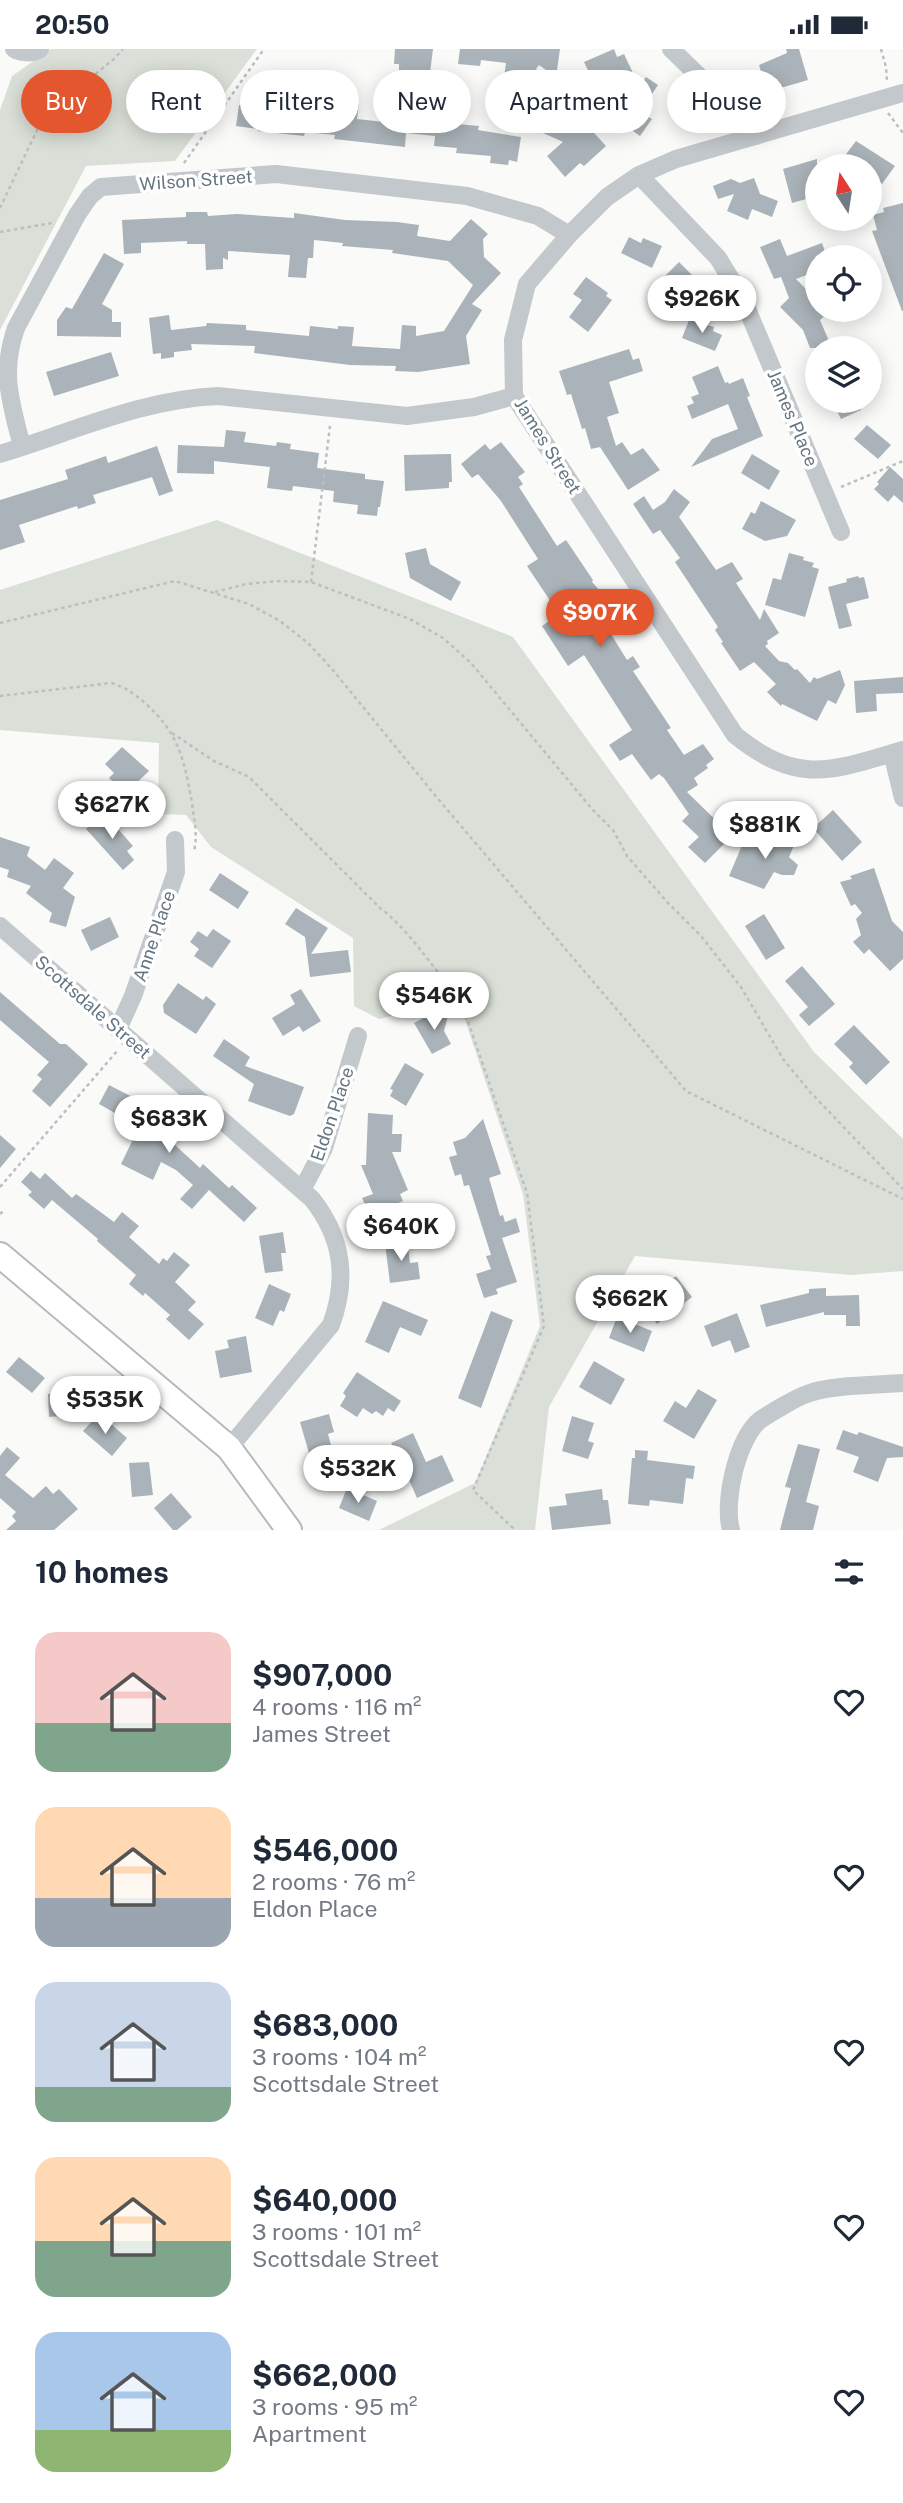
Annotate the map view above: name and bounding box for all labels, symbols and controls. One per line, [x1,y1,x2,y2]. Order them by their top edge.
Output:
text: 20:50 [35,9,110,40]
chip: Buy [21,70,112,133]
chip: Rent [126,70,226,133]
chip: Filters [240,70,359,133]
chip: New [373,70,471,133]
chip: Apartment [485,70,653,133]
chip: House [667,70,786,133]
north arrow [805,154,882,231]
map controls [805,154,882,413]
street label: Wilson Street [139,166,253,194]
button: locate [805,245,882,322]
pin: $926K [653,275,751,335]
text: $926K [663,284,741,311]
button: layers [805,336,882,413]
street label: James Place [763,367,823,469]
street label: James Street [510,394,586,498]
pin: $907K [551,589,649,649]
text: $907K [562,598,638,625]
pin: $627K [63,781,161,841]
text: $627K [74,790,150,817]
pin: $881K [716,801,814,861]
text: $881K [729,810,801,837]
street label: Anne Place [129,888,179,984]
street label: Scottsdale Street [31,951,155,1063]
pin: $546K [385,972,483,1032]
text: $546K [395,981,473,1008]
street label: Eldon Place [306,1064,358,1164]
pin: $683K [120,1095,218,1155]
text: $683K [130,1104,208,1131]
pin: $640K [352,1203,450,1263]
text: $640K [362,1212,440,1239]
pin: $662K [581,1275,679,1335]
text: $662K [591,1284,669,1311]
pin: $535K [56,1377,154,1436]
text: $535K [66,1385,144,1412]
pin: $532K [309,1445,407,1505]
text: $532K [319,1454,397,1481]
icon: filters [830,1553,868,1591]
text: 10 homes [35,1554,169,1590]
text: $907,000 [252,1657,392,1693]
icon: home [91,1660,175,1744]
icon: heart [830,1683,868,1721]
text: 4 rooms · 116 m² [252,1693,421,1720]
text: James Street [252,1720,391,1747]
text: $546,000 [252,1832,398,1868]
icon: home [91,1835,175,1919]
icon: heart [830,1858,868,1896]
text: 2 rooms · 76 m² [252,1868,415,1895]
text: Eldon Place [252,1895,378,1922]
text: $683,000 [252,2007,398,2043]
icon: home [91,2010,175,2094]
icon: heart [830,2033,868,2071]
text: 3 rooms · 104 m² [252,2043,426,2070]
text: Scottsdale Street [252,2070,439,2097]
text: $640,000 [252,2182,397,2218]
icon: home [91,2185,175,2269]
icon: heart [830,2208,868,2246]
text: 3 rooms · 101 m² [252,2218,421,2245]
text: Scottsdale Street [252,2245,439,2272]
text: $662,000 [252,2357,397,2393]
icon: home [91,2360,175,2444]
icon: heart [830,2383,868,2421]
text: 3 rooms · 95 m² [252,2393,418,2420]
text: Apartment [252,2420,367,2447]

